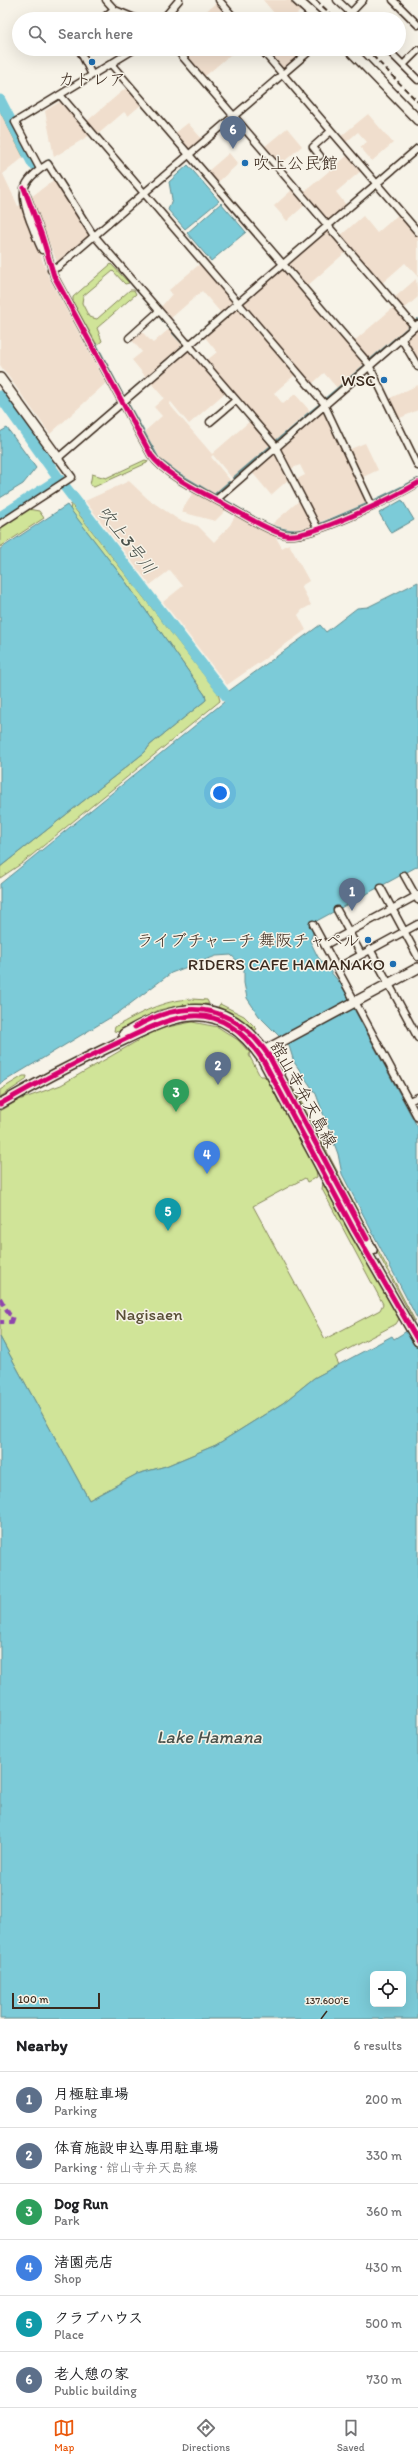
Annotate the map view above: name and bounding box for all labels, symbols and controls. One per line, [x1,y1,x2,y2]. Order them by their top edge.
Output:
search box [12,12,406,56]
icon: search [26,23,48,45]
text: Search here [58,25,133,43]
marker: カトレア [87,57,97,67]
place label: カトレア [58,69,126,89]
pin: 6 [220,116,246,149]
place label: 吹上公民館 [253,153,338,173]
marker: 吹上公民館 [240,158,250,168]
place label: WSC [341,370,376,390]
marker: WSC [379,375,389,385]
water label: 吹上3号川 [93,501,161,579]
your location [210,783,230,803]
pin: 1 [339,878,365,911]
place label: ライブチャーチ 舞阪チャペル [137,930,360,950]
marker: ライブチャーチ 舞阪チャペル [363,935,373,945]
place label: RIDERS CAFE HAMANAKO [188,954,385,974]
marker: RIDERS CAFE HAMANAKO [388,959,398,969]
street label: 舘山寺弁天島線 [266,1037,342,1151]
pin: 2 [205,1052,231,1085]
pin: 3 [163,1079,189,1112]
pin: 4 [194,1141,220,1174]
pin: 5 [155,1198,181,1231]
park label: Nagisaen [115,1304,183,1324]
water label: Lake Hamana [156,1726,263,1748]
map controls [370,1971,406,2007]
button: locate [370,1971,406,2007]
scale bar [12,1991,100,2010]
text: 100 m [18,1993,48,2006]
text: 137.600°E [305,1994,349,2007]
text: Nearby [16,2035,68,2055]
text: 6 results [354,2038,402,2053]
text: 月極駐車場 [54,2085,129,2103]
text: 1 [26,2092,32,2107]
text: 200 m [365,2092,402,2107]
text: Parking [54,2103,97,2118]
text: 体育施設申込専用駐車場 [54,2139,219,2157]
text: 2 [26,2148,32,2163]
text: 330 m [366,2148,402,2163]
text: Parking · 舘山寺弁天島線 [54,2160,197,2175]
text: Dog Run [54,2195,108,2213]
text: 3 [25,2204,33,2219]
text: 360 m [366,2204,402,2219]
text: Park [54,2213,80,2228]
text: 渚園売店 [54,2253,114,2271]
text: 4 [25,2260,33,2275]
text: 430 m [365,2260,402,2275]
text: Shop [54,2271,81,2286]
text: クラブハウス [54,2309,143,2327]
text: 5 [26,2316,32,2331]
text: 500 m [365,2316,402,2331]
text: Place [54,2327,84,2342]
text: 老人憩の家 [54,2365,129,2383]
text: 6 [26,2372,32,2387]
text: 730 m [367,2372,402,2387]
text: Public building [54,2383,137,2398]
tab: Map [53,2417,75,2454]
tab: Directions [182,2417,230,2454]
tab: Saved [337,2417,365,2454]

